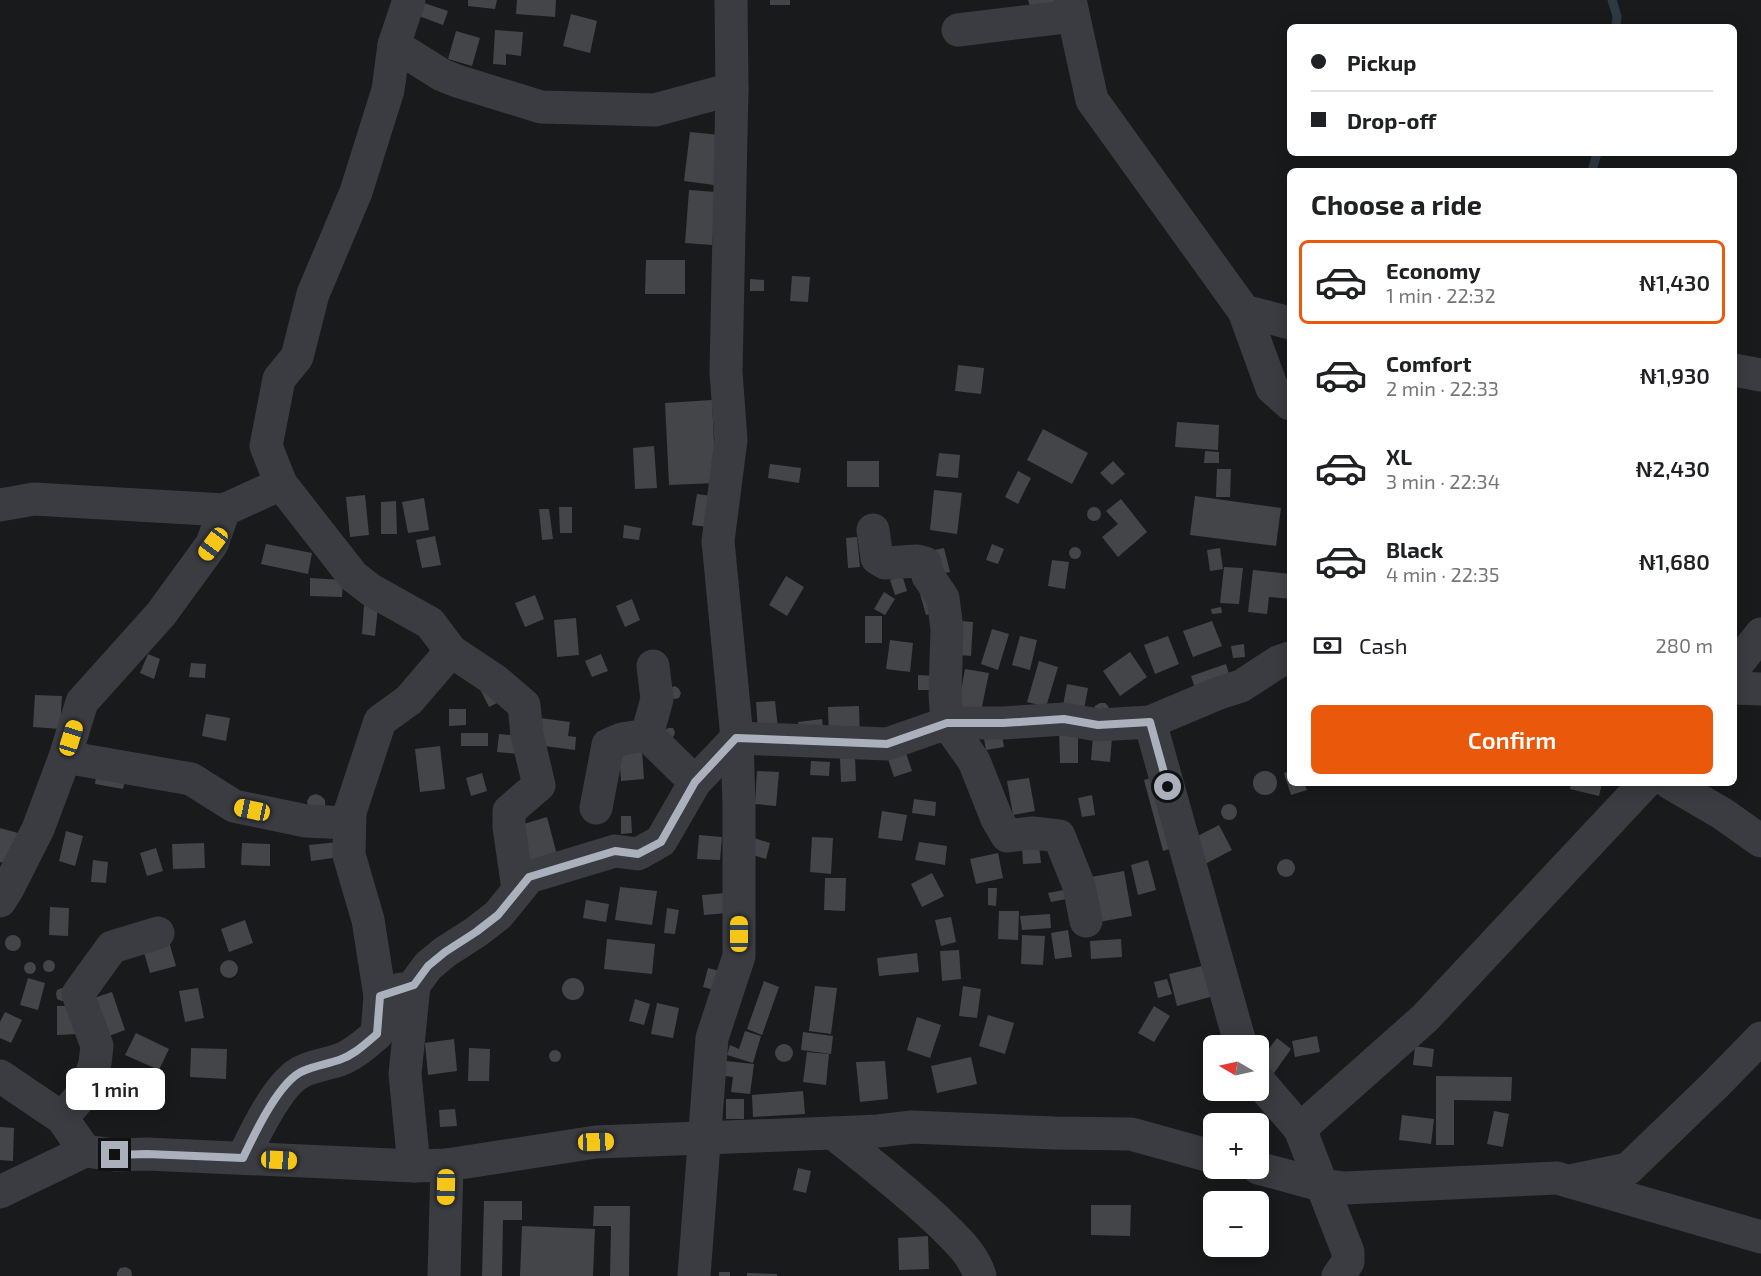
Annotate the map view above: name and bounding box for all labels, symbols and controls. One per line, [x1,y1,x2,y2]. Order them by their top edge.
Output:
text: Pickup [1347,49,1416,75]
text: Drop-off [1347,107,1436,133]
text: Choose a ride [1311,188,1482,220]
icon: car [1314,255,1368,309]
text: Economy [1386,257,1481,283]
text: ₦1,430 [1639,269,1710,295]
text: 1 min · 22:32 [1386,283,1496,307]
icon: car [1314,348,1368,402]
text: Comfort [1386,350,1471,376]
text: ₦1,930 [1640,362,1710,388]
text: 2 min · 22:33 [1386,376,1499,400]
icon: car [1314,441,1368,495]
text: XL [1386,443,1412,469]
text: ₦2,430 [1636,455,1710,481]
text: 3 min · 22:34 [1386,469,1500,493]
car [195,524,231,564]
icon: car [1314,534,1368,588]
text: Black [1386,536,1443,562]
text: ₦1,680 [1639,548,1710,574]
text: 4 min · 22:35 [1386,562,1500,586]
icon: cash [1311,629,1344,662]
text: Cash [1359,632,1408,658]
text: 280 m [1656,633,1713,657]
button: Confirm [1311,705,1713,774]
car [57,718,85,758]
route start [1154,773,1181,800]
car [233,797,271,823]
car [730,916,748,952]
north arrow [1203,1035,1269,1101]
map controls [1203,1035,1269,1257]
callout: 1 min [66,1068,164,1110]
text: 1 min [92,1077,139,1101]
button: + [1203,1113,1269,1179]
car [578,1132,614,1152]
route end [101,1141,128,1168]
car [261,1150,297,1170]
car [437,1169,455,1205]
button: − [1203,1191,1269,1257]

